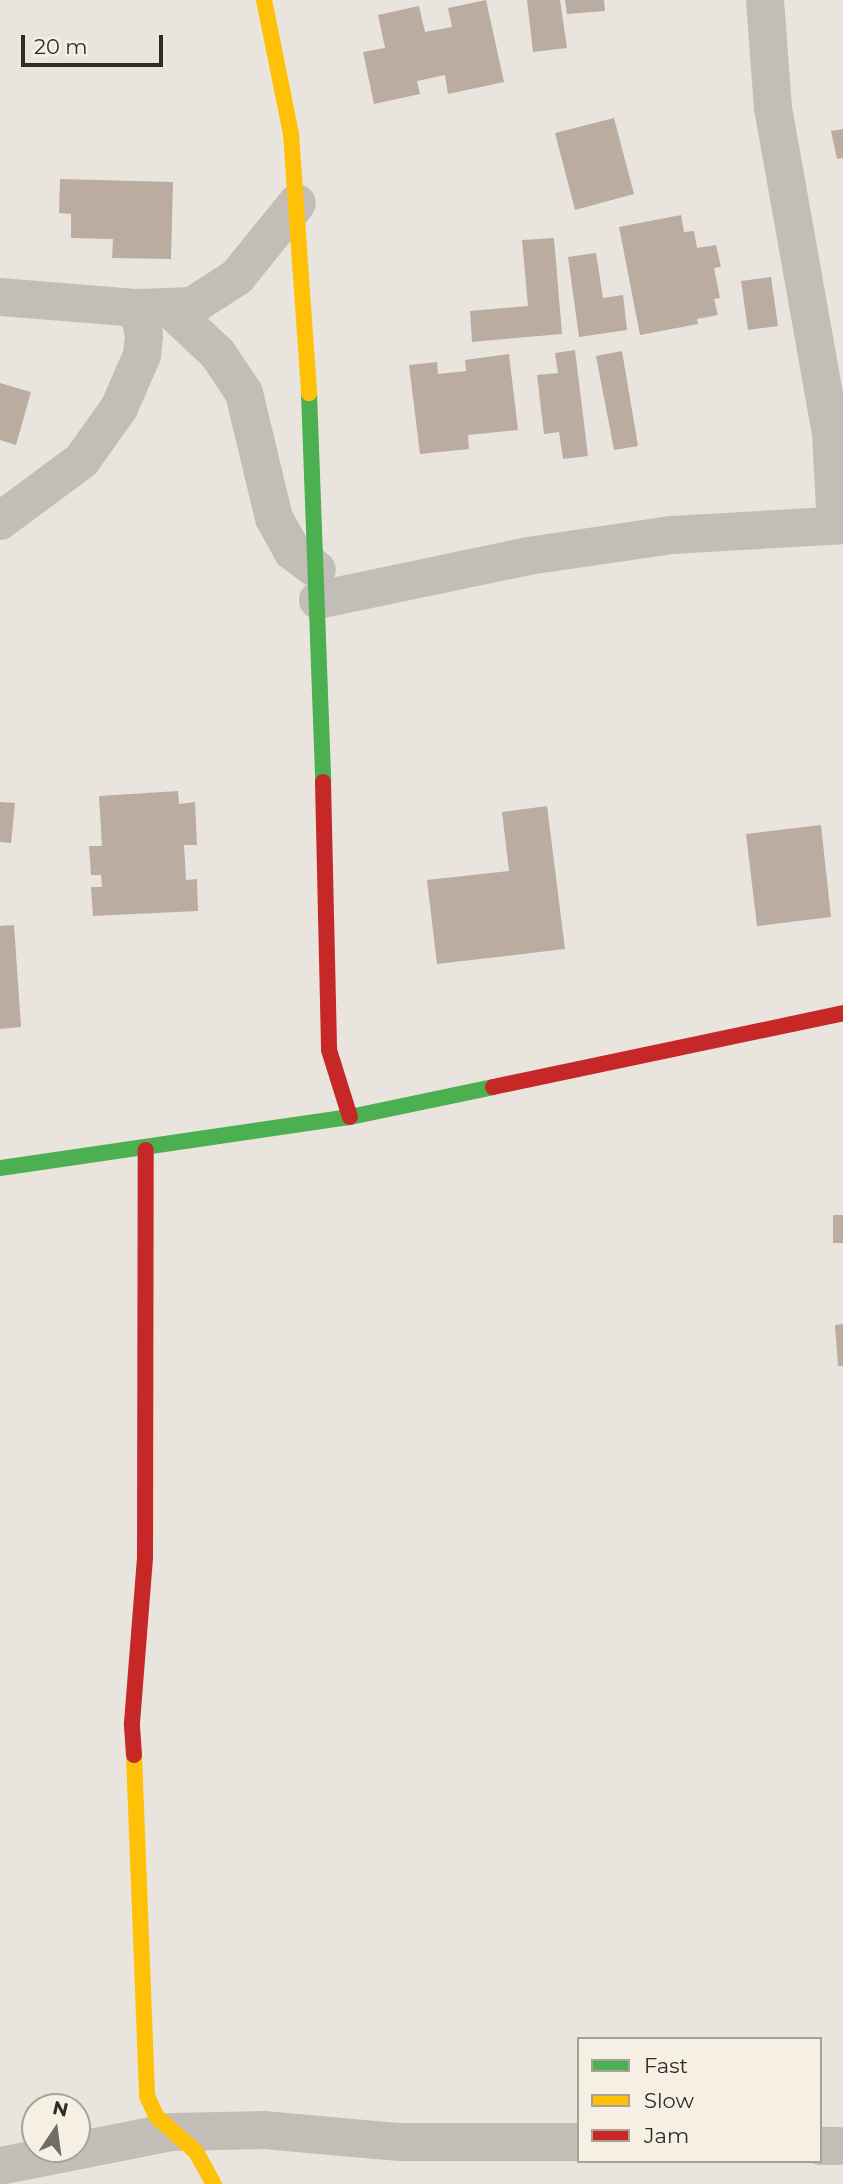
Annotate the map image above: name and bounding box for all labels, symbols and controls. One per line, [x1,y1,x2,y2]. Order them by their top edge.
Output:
scale bar [24,21,166,65]
text: 20 m [34,34,88,59]
legend [577,2037,822,2163]
text: Fast [644,2053,688,2078]
text: Slow [644,2088,694,2113]
north arrow [21,2093,91,2163]
text: N [50,2096,70,2122]
text: Jam [644,2123,689,2148]

